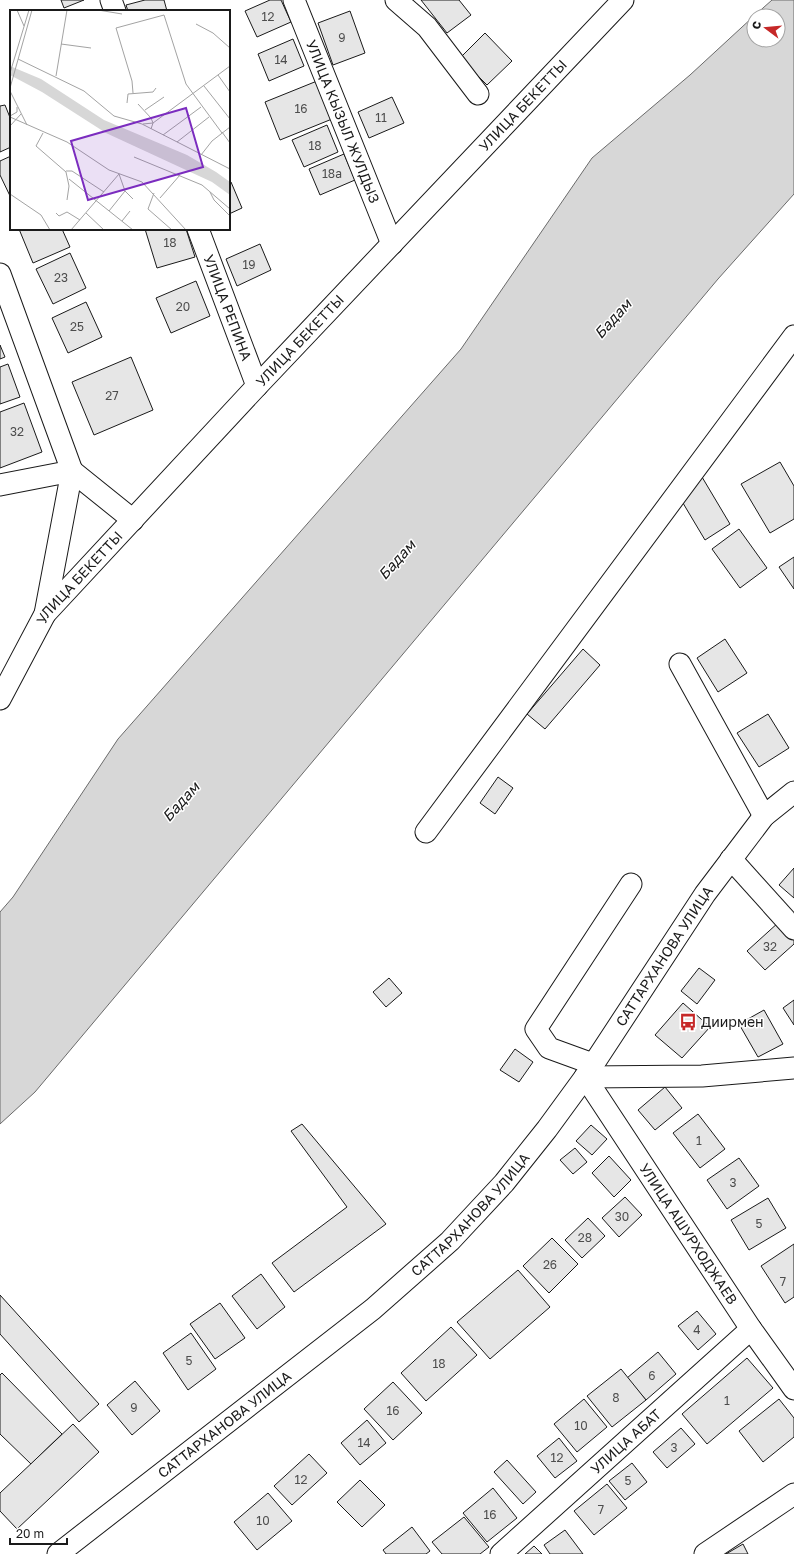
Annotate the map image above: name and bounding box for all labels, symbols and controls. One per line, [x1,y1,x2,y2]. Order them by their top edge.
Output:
north arrow [746,8,786,48]
house number: 12 [262,9,274,24]
inset map [10,10,230,230]
text: С [749,19,763,31]
house number: 9 [338,30,346,45]
street label: УЛИЦА КЫЗЫЛ ЖУЛДЫЗ [303,37,384,205]
house number: 14 [274,52,288,67]
street label: УЛИЦА БЕКЕТТЫ [475,56,570,155]
house number: 16 [294,101,308,116]
house number: 11 [375,110,387,125]
house number: 18 [308,138,322,153]
house number: 18а [322,166,342,181]
house number: 18 [163,235,177,250]
street label: УЛИЦА РЕПИНА [200,252,256,363]
house number: 19 [242,257,256,272]
house number: 23 [54,270,68,285]
street label: УЛИЦА БЕКЕТТЫ [252,291,347,390]
water label: Бадам [590,294,635,342]
house number: 20 [176,299,190,314]
house number: 25 [70,319,84,334]
house number: 27 [105,388,119,403]
house number: 32 [10,424,24,439]
street label: УЛИЦА БЕКЕТТЫ [32,527,126,627]
water label: Бадам [374,535,419,583]
water label: Бадам [158,777,203,825]
street label: САТТАРХАНОВА УЛИЦА [612,882,716,1029]
house number: 32 [763,939,777,954]
bus stop icon: Диирмен [678,1012,698,1032]
place label: Диирмен [701,1013,764,1030]
house number: 1 [696,1133,702,1148]
street label: САТТАРХАНОВА УЛИЦА [407,1149,533,1279]
street label: УЛИЦА АШУРХОДЖАЕВ [636,1160,741,1307]
house number: 3 [729,1175,737,1190]
house number: 30 [615,1209,629,1224]
house number: 5 [756,1216,763,1231]
house number: 28 [578,1230,592,1245]
house number: 26 [543,1257,557,1272]
house number: 7 [780,1274,786,1289]
house number: 4 [693,1322,701,1337]
house number: 5 [186,1353,193,1368]
house number: 18 [432,1356,446,1371]
street label: САТТАРХАНОВА УЛИЦА [154,1367,295,1481]
house number: 6 [648,1368,656,1383]
house number: 8 [612,1390,620,1405]
house number: 1 [724,1393,730,1408]
house number: 9 [130,1400,138,1415]
house number: 16 [386,1403,400,1418]
street label: УЛИЦА АБАТ [587,1405,664,1477]
house number: 10 [574,1418,588,1433]
house number: 14 [357,1435,371,1450]
house number: 3 [670,1440,678,1455]
house number: 12 [551,1450,563,1465]
house number: 12 [295,1472,307,1487]
house number: 5 [625,1473,632,1488]
house number: 7 [598,1502,604,1517]
house number: 16 [483,1507,497,1522]
house number: 10 [256,1513,270,1528]
scale bar [10,1520,67,1546]
text: 20 m [16,1526,44,1541]

